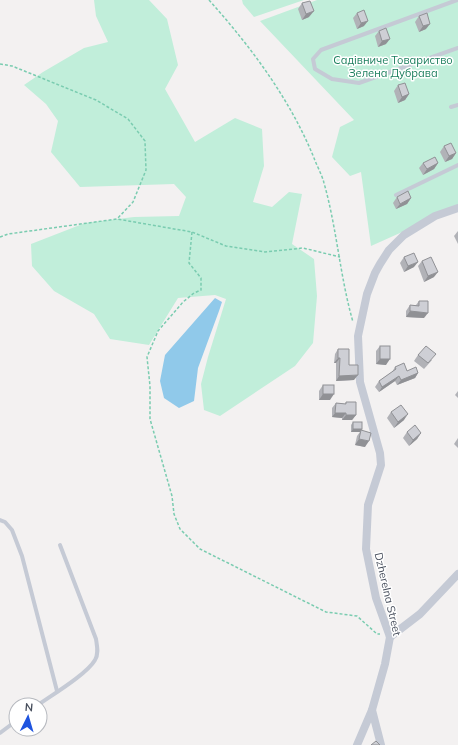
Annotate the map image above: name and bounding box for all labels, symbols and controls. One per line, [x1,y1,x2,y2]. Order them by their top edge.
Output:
park label: Садівниче Товариство Зелена Дубрава [333,53,453,80]
street label: Dzherelna Street [372,551,404,637]
north arrow [8,697,48,737]
text: N [24,700,34,714]

